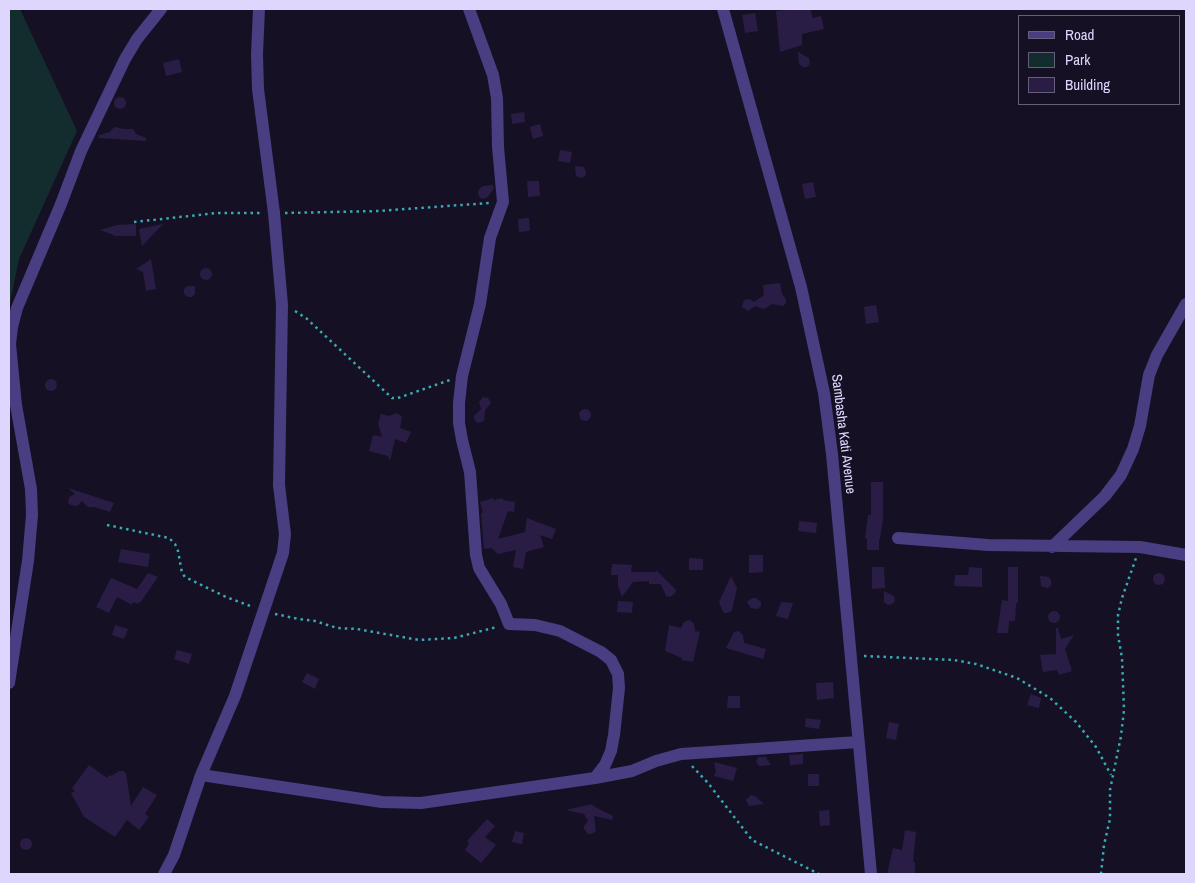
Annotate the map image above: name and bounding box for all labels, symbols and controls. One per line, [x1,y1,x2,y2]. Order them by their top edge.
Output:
legend [1018,15,1180,105]
text: Road [1065,24,1094,45]
text: Park [1065,49,1090,70]
text: Building [1065,74,1110,95]
street label: Sambasha Kati Avenue [827,373,859,495]

